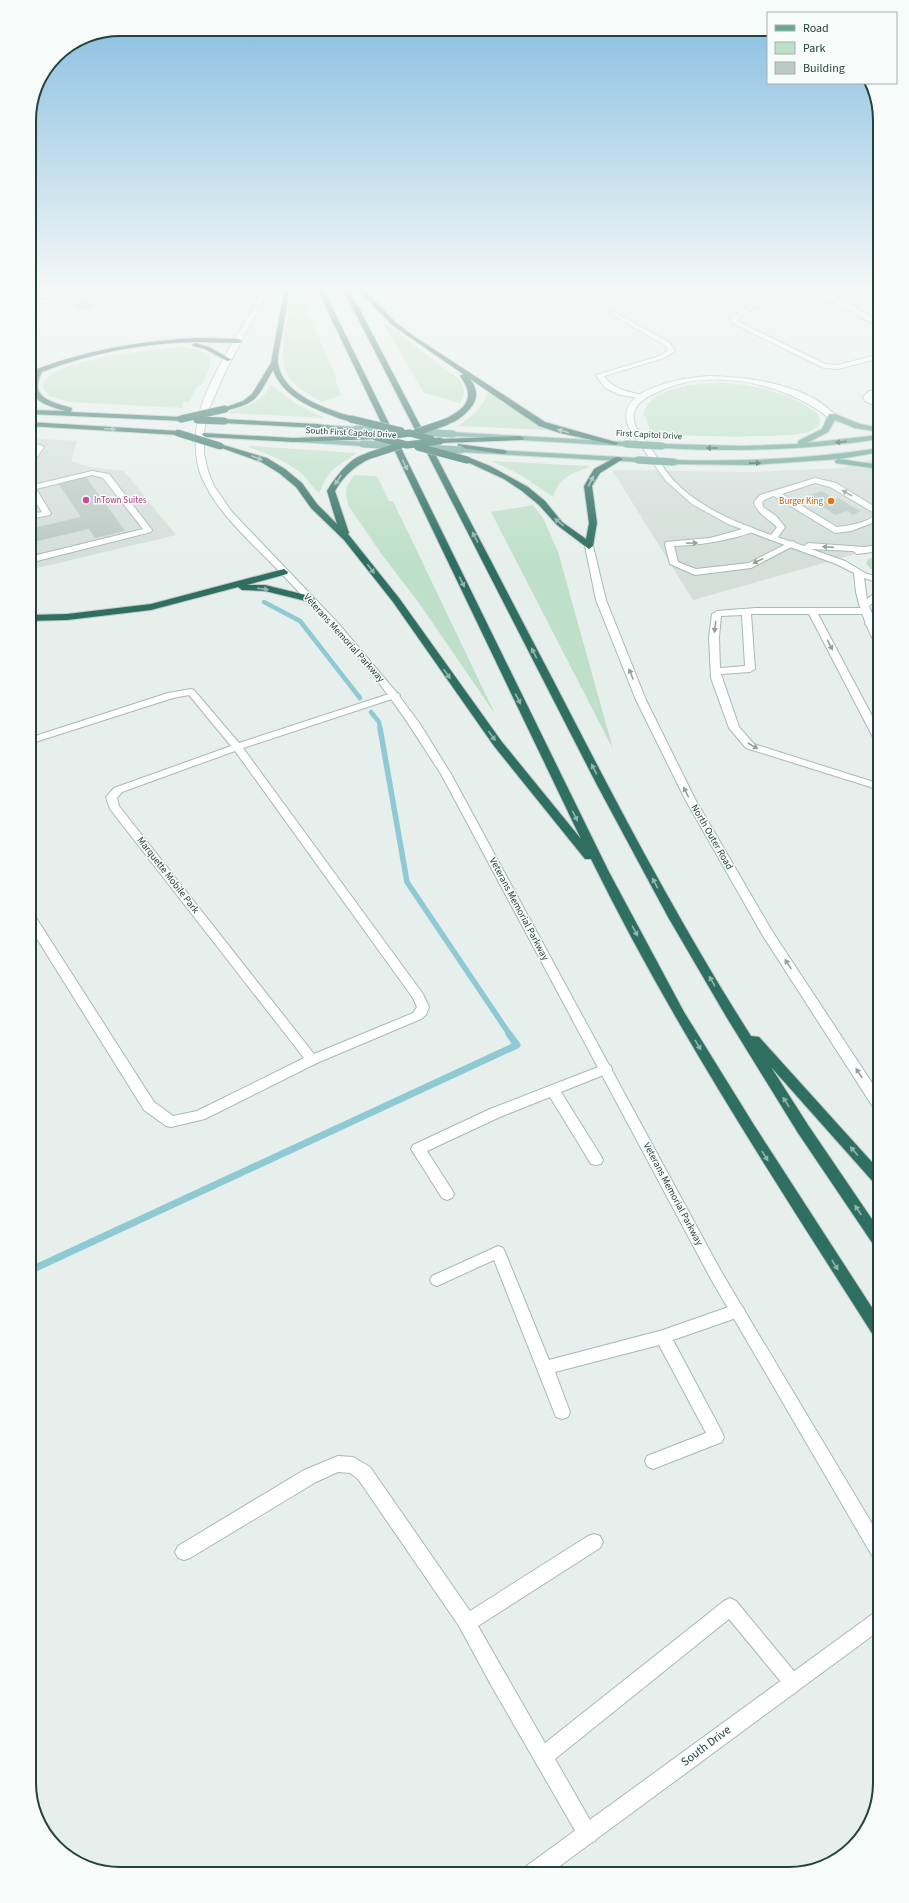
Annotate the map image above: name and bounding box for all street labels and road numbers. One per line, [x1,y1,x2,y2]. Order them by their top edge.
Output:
street label: South First Capitol Drive [305,424,397,442]
street label: First Capitol Drive [615,427,683,443]
street label: Veterans Memorial Parkway [300,591,388,686]
street label: North Outer Road [688,802,736,872]
street label: Marquette Mobile Park [134,834,202,916]
street label: Veterans Memorial Parkway [486,855,552,963]
street label: Veterans Memorial Parkway [640,1140,706,1248]
street label: South Drive [678,1722,734,1770]

